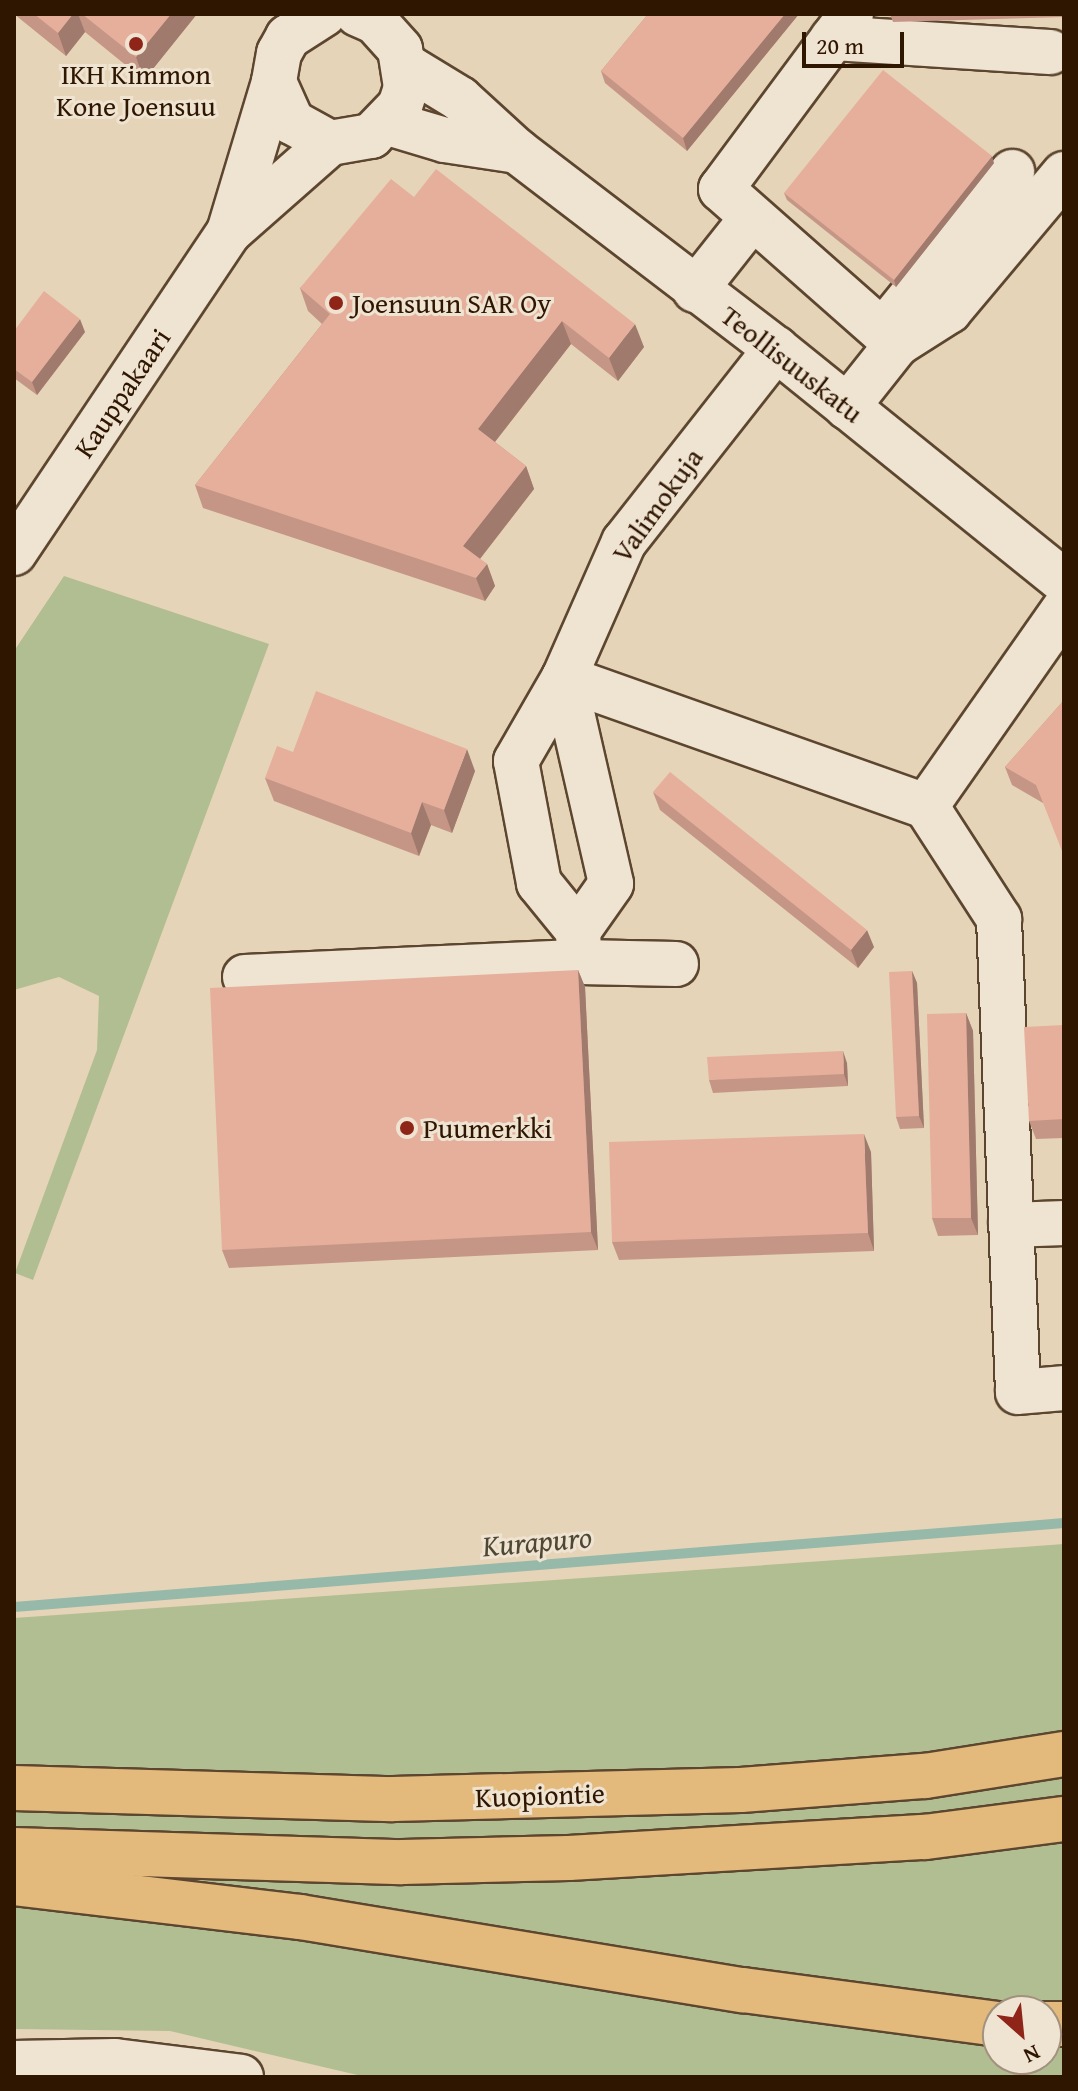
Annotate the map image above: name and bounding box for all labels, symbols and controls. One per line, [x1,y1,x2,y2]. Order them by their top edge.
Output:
scale bar [806,16,908,66]
text: 20 m [816,28,864,63]
marker: IKH Kimmon Kone Joensuu [127,35,145,53]
place label: IKH Kimmon Kone Joensuu [56,57,216,123]
place label: Joensuun SAR Oy [352,286,551,320]
marker: Joensuun SAR Oy [327,294,345,312]
street label: Teollisuuskatu [714,298,870,430]
street label: Kauppakaari [67,322,177,464]
street label: Valimokuja [604,441,710,569]
place label: Puumerkki [423,1111,552,1145]
marker: Puumerkki [398,1119,416,1137]
water label: Kurapuro [481,1518,593,1564]
street label: Kuopiontie [475,1776,605,1814]
north arrow [982,1995,1062,2075]
text: N [1018,2037,1046,2072]

